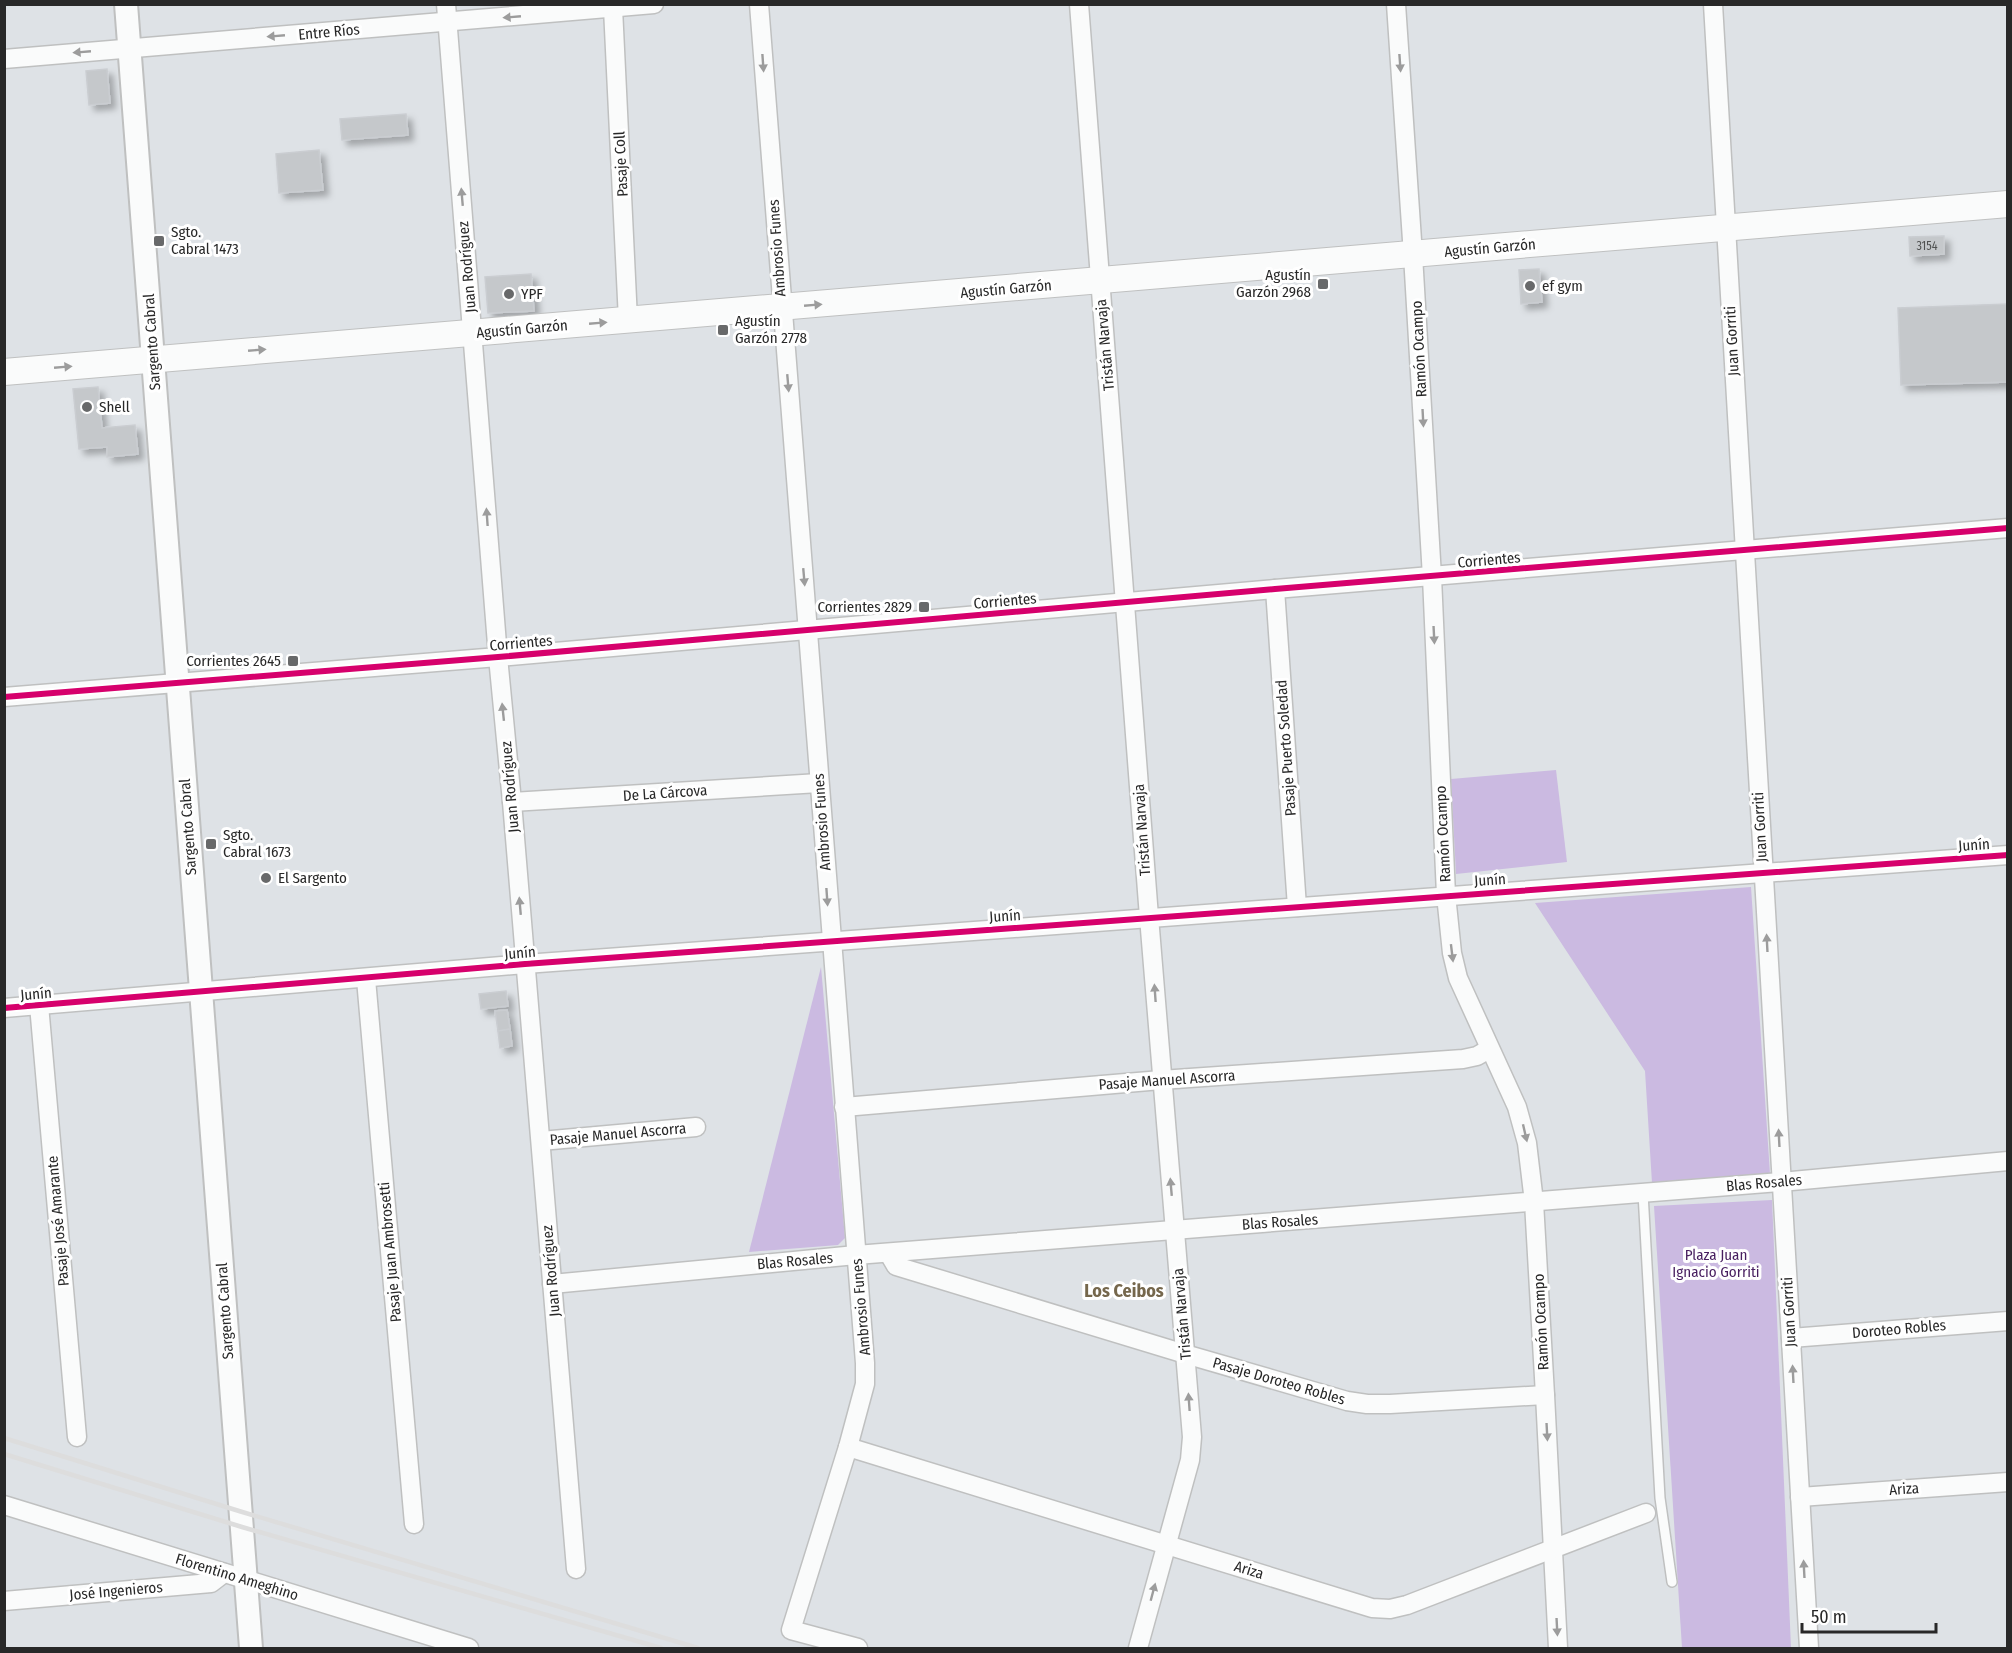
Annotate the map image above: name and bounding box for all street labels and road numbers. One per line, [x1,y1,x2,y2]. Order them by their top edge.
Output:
street label: Entre Ríos [297,20,361,44]
street label: Pasaje Coll [610,131,632,197]
street label: Ambrosio Funes [765,199,789,297]
street label: Juan Rodríguez [454,221,480,313]
street label: Agustín Garzón [1443,235,1537,261]
street label: Agustín Garzón [959,276,1053,302]
street label: Sargento Cabral [140,293,164,391]
street label: Tristán Narvaja [1092,298,1118,392]
street label: Ramón Ocampo [1407,300,1431,398]
street label: Juan Gorriti [1721,306,1743,376]
street label: Agustín Garzón [475,316,569,342]
street label: Corrientes [1457,548,1521,572]
street label: Corrientes [973,589,1037,613]
street label: Corrientes [489,631,553,655]
street label: Pasaje Puerto Soledad [1272,679,1300,817]
street label: Juan Rodríguez [497,741,523,833]
street label: Ambrosio Funes [810,773,834,871]
street label: Sargento Cabral [176,778,200,876]
street label: De La Cárcova [622,781,708,805]
street label: Tristán Narvaja [1130,783,1154,877]
street label: Ramón Ocampo [1431,785,1455,883]
street label: Juan Gorriti [1749,792,1771,862]
street label: Junín [1958,835,1990,855]
street label: Junín [1474,870,1506,890]
street label: Junín [989,906,1021,926]
street label: Junín [504,943,536,963]
street label: Junín [20,984,52,1004]
street label: Pasaje Manuel Ascorra [1098,1066,1236,1094]
street label: Pasaje Manuel Ascorra [549,1119,687,1149]
street label: Pasaje José Amarante [43,1155,73,1287]
street label: Blas Rosales [1725,1171,1803,1195]
street label: Pasaje Juan Ambrosetti [375,1181,405,1323]
street label: Blas Rosales [1241,1210,1319,1234]
street label: Juan Rodríguez [538,1225,564,1317]
street label: Blas Rosales [756,1249,834,1273]
street label: Ambrosio Funes [848,1258,874,1356]
street label: Sargento Cabral [213,1262,237,1360]
street label: Tristán Narvaja [1169,1267,1195,1361]
street label: Ramón Ocampo [1529,1273,1553,1371]
street label: Juan Gorriti [1778,1277,1800,1347]
street label: Doroteo Robles [1851,1316,1947,1342]
street label: Pasaje Doroteo Robles [1211,1353,1347,1409]
street label: Ariza [1888,1479,1920,1499]
street label: Florentino Ameghino [173,1550,301,1604]
street label: Ariza [1232,1557,1266,1583]
street label: José Ingenieros [69,1578,163,1604]

